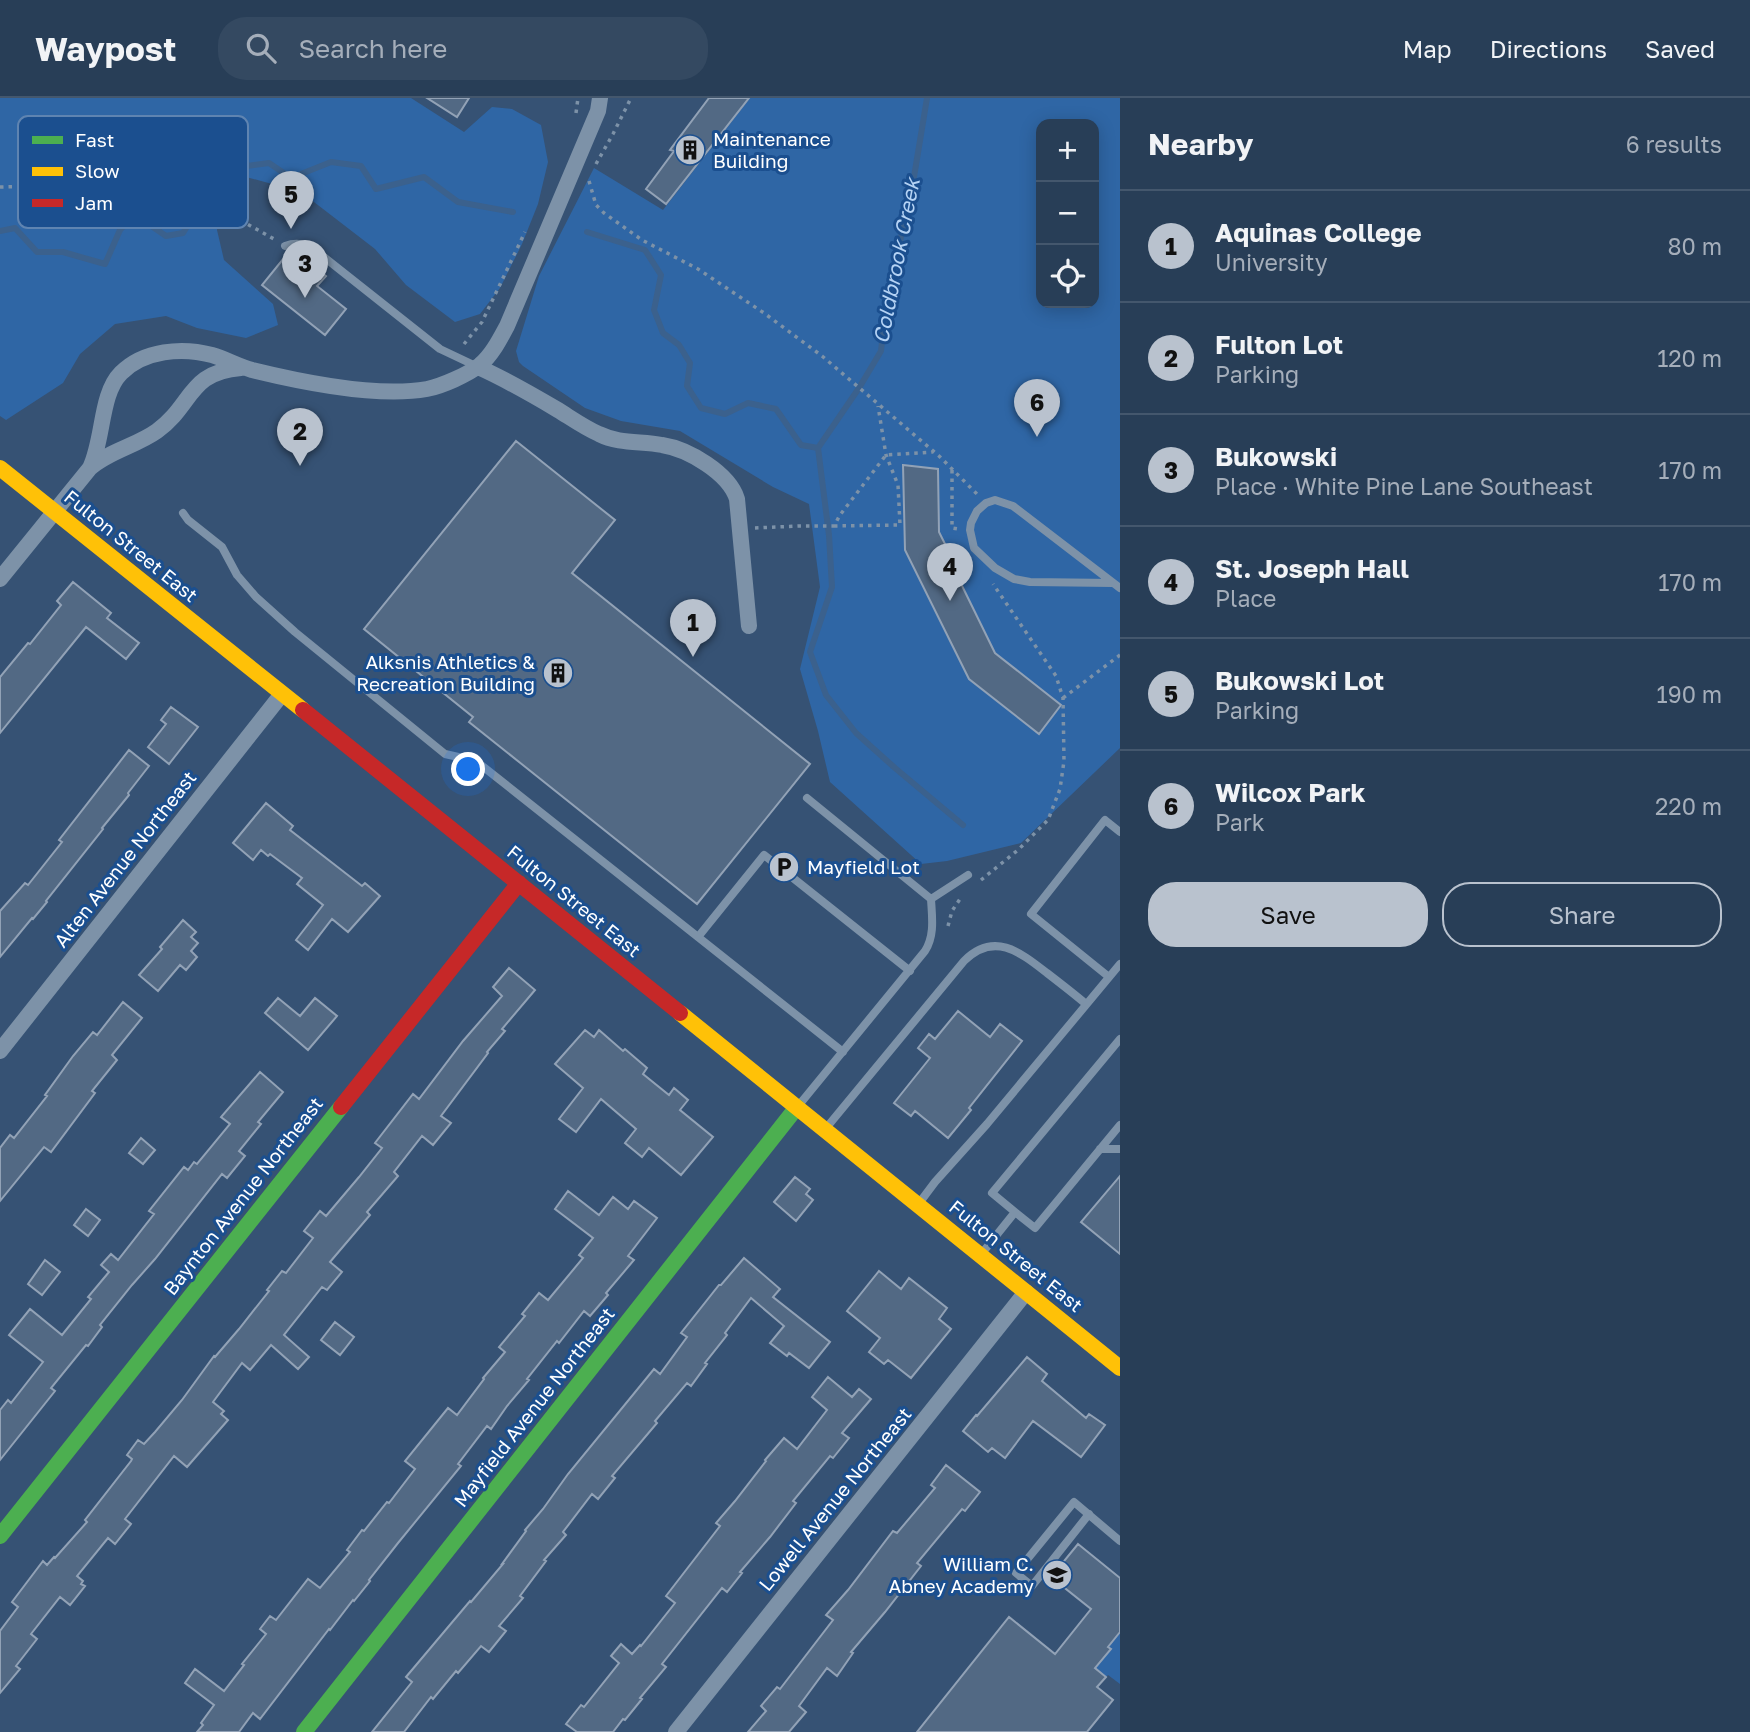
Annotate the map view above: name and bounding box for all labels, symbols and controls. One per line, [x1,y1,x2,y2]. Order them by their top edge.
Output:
search box [218,17,708,80]
text: Waypost [35,29,176,68]
icon: search [242,29,280,67]
text: Search here [298,33,447,64]
text: Map [1403,34,1452,63]
text: Directions [1490,34,1607,63]
text: Saved [1645,34,1715,63]
legend [18,116,248,228]
map controls [1036,119,1099,308]
button: + [1036,119,1099,182]
text: Nearby [1148,126,1253,162]
place label: Maintenance Building [713,127,831,172]
text: Fast [75,128,114,151]
text: 6 results [1626,130,1722,158]
building icon: Maintenance Building [673,133,707,167]
text: Slow [75,159,120,182]
pin: 5 [268,171,314,229]
water label: Coldbrook Creek [867,174,925,346]
button: − [1036,182,1099,245]
text: Jam [75,191,113,214]
text: Aquinas College [1215,217,1422,248]
text: 1 [1165,232,1177,260]
text: 80 m [1668,232,1722,260]
pin: 3 [282,240,328,298]
button: locate [1036,245,1099,308]
text: University [1215,248,1328,276]
text: Fulton Lot [1215,329,1343,360]
text: 2 [1164,344,1178,372]
text: 120 m [1657,344,1722,372]
text: Parking [1215,360,1299,388]
pin: 6 [1014,379,1060,437]
pin: 2 [277,408,323,466]
text: Bukowski [1215,441,1337,472]
text: 3 [1164,456,1178,484]
text: 170 m [1658,456,1722,484]
text: Place · White Pine Lane Southeast [1215,472,1593,500]
street label: Fulton Street East [60,485,203,606]
pin: 4 [927,543,973,601]
text: St. Joseph Hall [1215,553,1409,584]
text: 4 [1164,568,1178,596]
text: 170 m [1658,568,1722,596]
text: Place [1215,584,1276,612]
pin: 1 [670,599,716,657]
place label: Alksnis Athletics & Recreation Building [356,650,535,695]
building icon: Alksnis Athletics & Recreation Building [541,656,575,690]
text: Bukowski Lot [1215,665,1384,696]
text: 5 [1164,680,1178,708]
text: 190 m [1657,680,1722,708]
text: Parking [1215,696,1299,724]
your location [451,752,485,786]
street label: Alten Avenue Northeast [49,766,201,951]
text: Wilcox Park [1215,777,1366,808]
text: 6 [1164,792,1178,820]
text: 220 m [1655,792,1722,820]
text: Park [1215,808,1265,836]
street label: Fulton Street East [503,840,646,961]
parking icon: Mayfield Lot [767,850,801,884]
place label: Mayfield Lot [807,855,920,878]
button: Save [1148,882,1428,947]
button: Share [1442,882,1722,947]
street label: Baynton Avenue Northeast [158,1092,327,1299]
street label: Fulton Street East [945,1195,1088,1316]
street label: Mayfield Avenue Northeast [448,1302,619,1511]
street label: Lowell Avenue Northeast [754,1402,916,1595]
place label: William C. Abney Academy [888,1552,1034,1597]
school or university icon: William C. Abney Academy [1040,1558,1074,1592]

